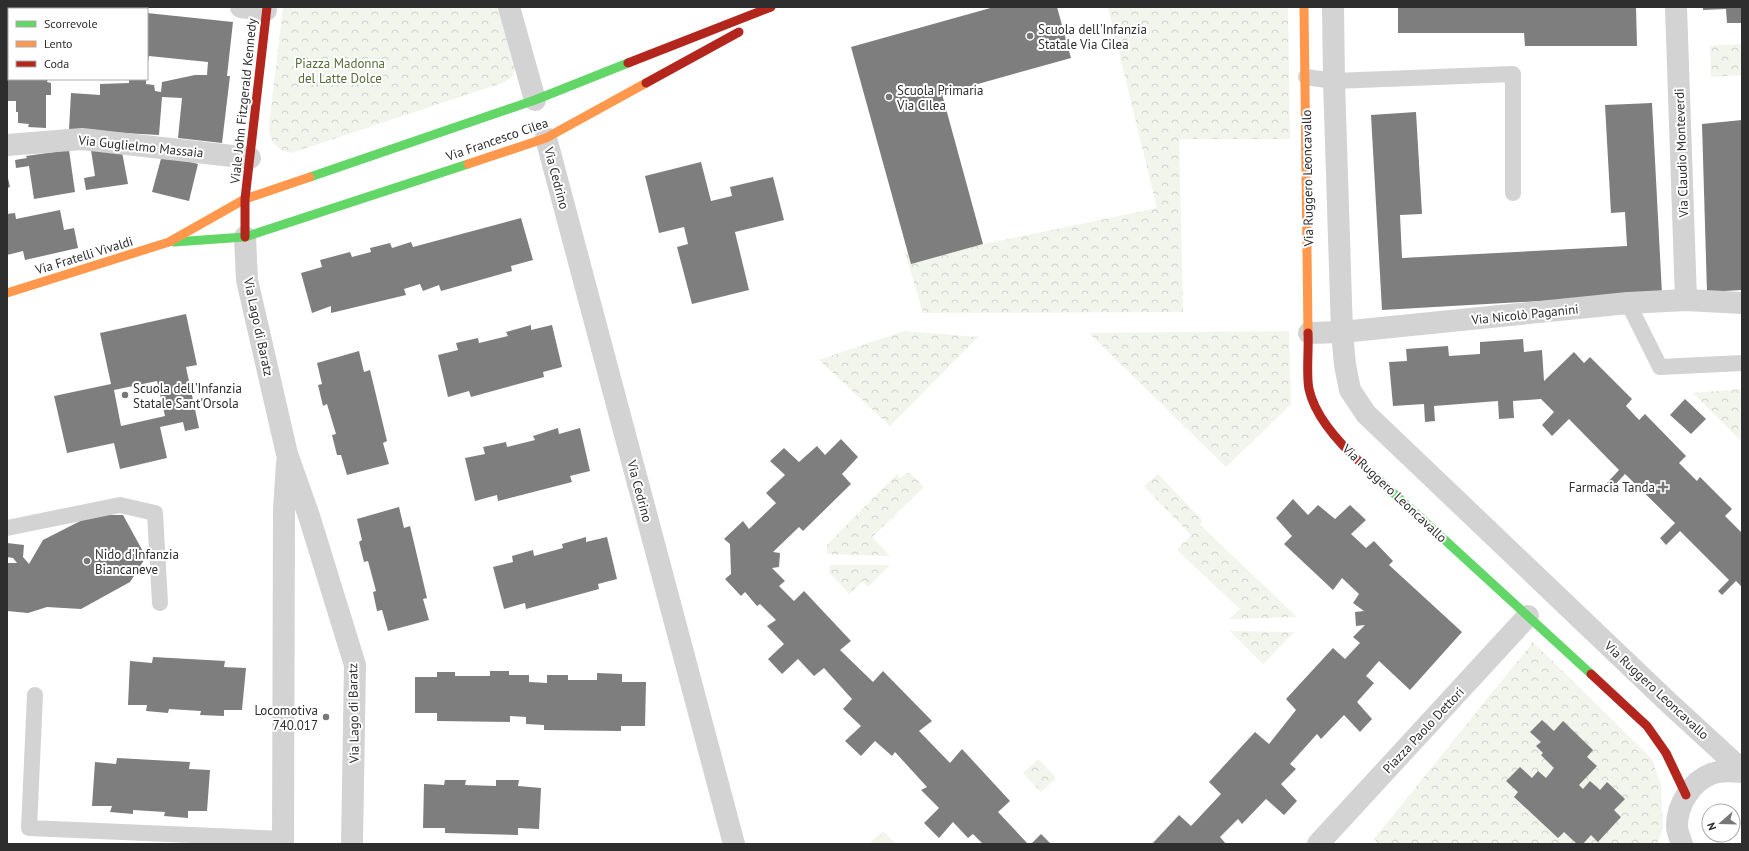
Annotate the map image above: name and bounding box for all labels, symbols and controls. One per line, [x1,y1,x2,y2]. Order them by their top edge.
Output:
legend [8,8,148,80]
text: Scorrevole [44,16,98,31]
street label: Viale John Fitzgerald Kennedy [226,17,261,186]
place label: Scuola dell'Infanzia Statale Via Cilea [1038,21,1147,53]
marker: Scuola dell'Infanzia Statale Via Cilea [1025,31,1035,41]
text: Lento [44,36,73,51]
park label: Piazza Madonna del Latte Dolce [295,55,385,87]
text: Coda [44,56,69,71]
place label: Scuola Primaria Via CIlea [896,82,984,114]
street label: Via Claudio Monteverdi [1671,88,1692,219]
marker: Scuola Primaria Via CIlea [884,92,894,102]
street label: Via Ruggero Leoncavallo [1298,109,1317,248]
street label: Via Francesco Cilea [443,114,550,165]
street label: Via Guglielmo Massaia [77,131,204,162]
street label: Via Cedrino [540,144,573,211]
street label: Via Fratelli Vivaldi [32,233,135,279]
street label: Via Lago di Baratz [240,275,277,378]
street label: Via Nicolò Paganini [1470,300,1579,329]
place label: Scuola dell'Infanzia Statale Sant'Orsola [133,380,242,412]
marker: Scuola dell'Infanzia Statale Sant'Orsola [120,390,130,400]
street label: Via Ruggero Leoncavallo [1338,440,1451,546]
street label: Via Cedrino [623,457,656,524]
place label: Farmacia Tanda [1569,479,1655,496]
marker: Farmacia Tanda [1658,482,1668,492]
place label: Nido d'Infanzia Biancaneve [95,546,179,578]
marker: Nido d'Infanzia Biancaneve [82,556,92,566]
street label: Via Ruggero Leoncavallo [1600,637,1713,743]
street label: Via Lago di Baratz [344,663,363,764]
street label: Piazza Paolo Dettori [1379,684,1468,777]
place label: Locomotiva 740.017 [254,702,318,734]
marker: Locomotiva 740.017 [321,712,331,722]
north arrow [1701,803,1741,843]
text: N [1704,821,1719,832]

